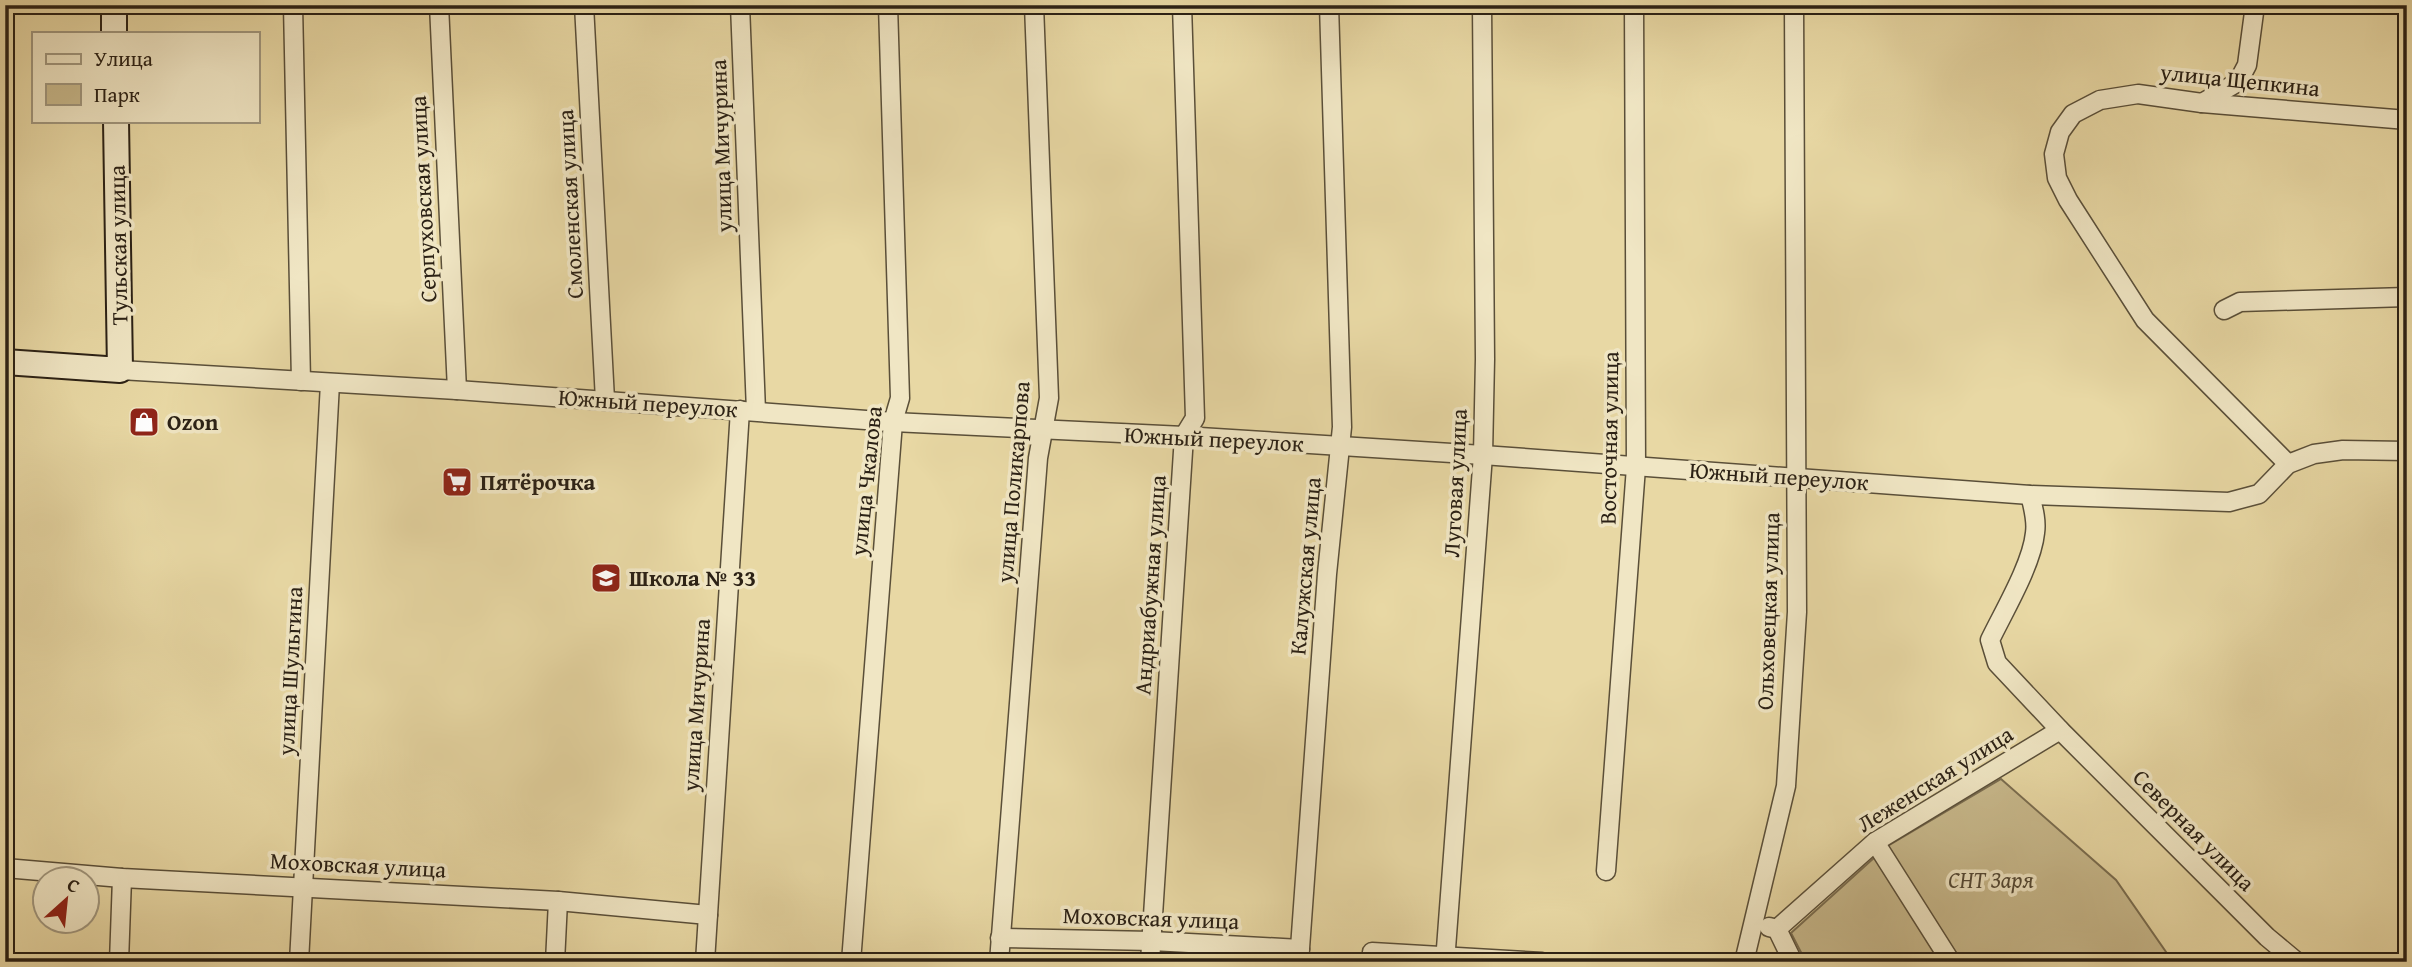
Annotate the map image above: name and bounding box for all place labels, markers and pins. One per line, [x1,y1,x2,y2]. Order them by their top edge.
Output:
shop icon: Ozon [127,405,161,439]
place label: Ozon [167,405,219,438]
supermarket icon: Пятёрочка [440,465,474,499]
place label: Пятёрочка [480,465,596,498]
school or university icon: Школа № 33 [589,561,623,595]
place label: Школа № 33 [629,561,756,594]

